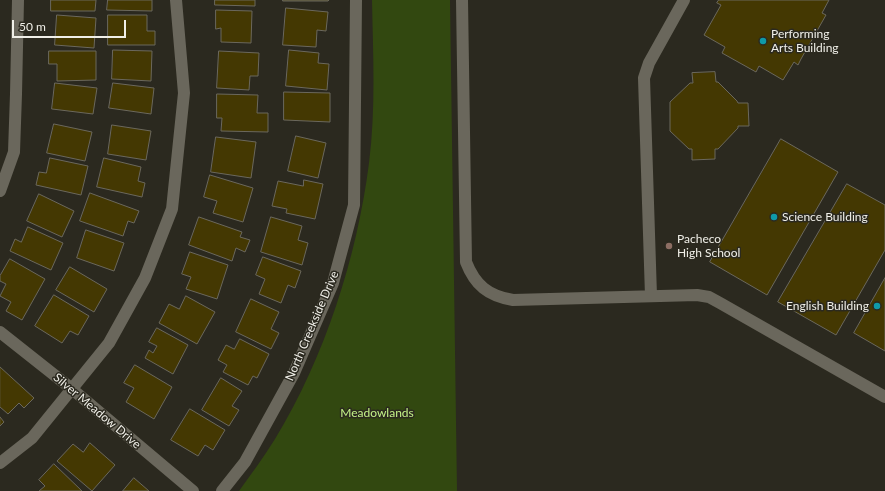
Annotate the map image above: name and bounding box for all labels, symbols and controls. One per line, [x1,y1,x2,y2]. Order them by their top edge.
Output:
scale bar [14,12,128,38]
text: 50 m [19,19,46,34]
place label: Performing Arts Building [771,27,839,55]
marker: Performing Arts Building [758,36,768,46]
place label: Science Building [782,210,868,224]
marker: Science Building [769,212,779,222]
place label: Pacheco High School [677,232,740,260]
marker: Pacheco High School [664,241,674,251]
street label: North Creekside Drive [282,269,342,383]
place label: English Building [786,299,869,313]
marker: English Building [872,301,882,311]
street label: Silver Meadow Drive [50,370,144,452]
park label: Meadowlands [340,406,414,420]

